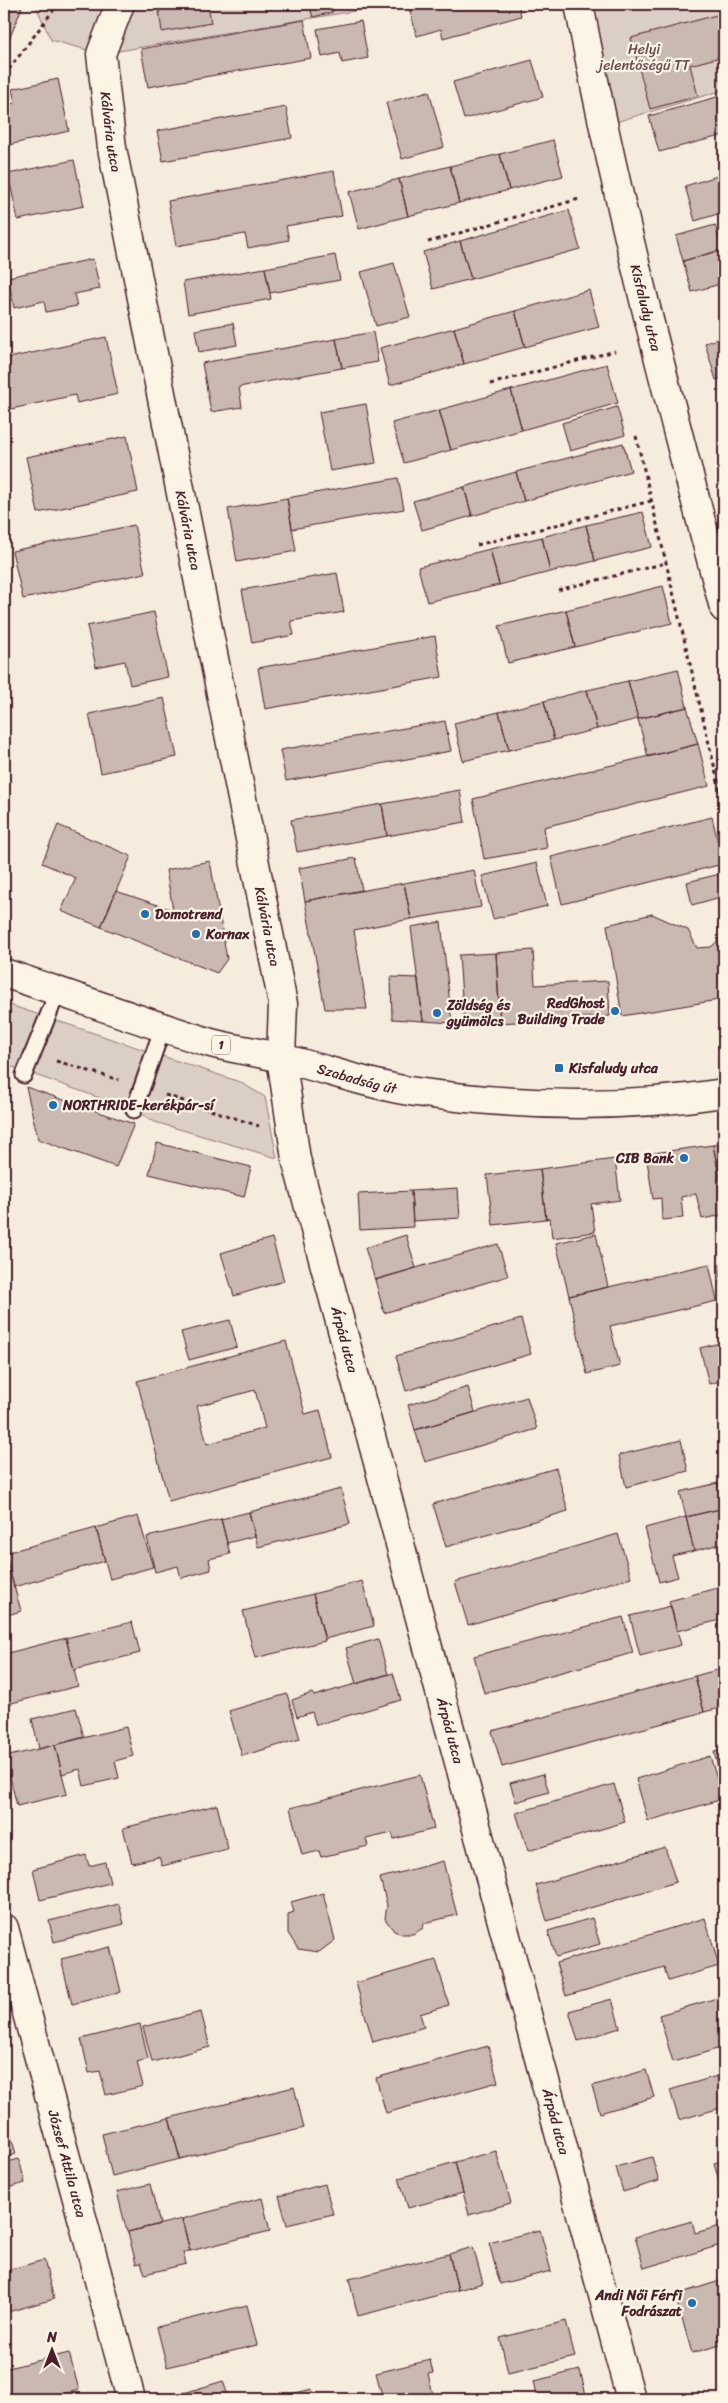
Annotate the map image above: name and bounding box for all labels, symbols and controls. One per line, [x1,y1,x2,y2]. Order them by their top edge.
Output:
park label: Helyi jelentőségű TT [596,37,691,78]
street label: Kálvária utca [93,90,129,174]
street label: Kisfaludy utca [623,262,669,355]
street label: Kálvária utca [168,488,209,573]
street label: Kálvária utca [247,884,288,969]
place label: Domotrend [155,902,223,927]
marker: Domotrend [139,908,151,920]
place label: Kornax [205,922,250,947]
marker: Kornax [190,928,202,940]
place label: RedGhost Building Trade [517,991,606,1032]
place label: Zöldség és gyümölcs [445,993,511,1034]
marker: RedGhost Building Trade [609,1005,621,1017]
marker: Zöldség és gyümölcs [431,1007,443,1019]
road number: 1 [212,1036,230,1054]
street label: Szabadság út [314,1056,400,1101]
place label: Kisfaludy utca [568,1056,659,1081]
marker: Kisfaludy utca [553,1062,565,1074]
place label: NORTHRIDE-kerékpár-sí [62,1093,216,1118]
marker: NORTHRIDE-kerékpár-sí [47,1099,59,1111]
place label: CIB Bank [615,1146,675,1171]
marker: CIB Bank [678,1152,690,1164]
street label: Árpád utca [324,1302,366,1376]
street label: Árpád utca [429,1693,472,1767]
street label: Árpád utca [535,2084,577,2158]
street label: József Attila utca [41,2106,94,2221]
place label: Andi Női Férfi Fodrászat [594,2283,683,2324]
marker: Andi Női Férfi Fodrászat [686,2297,698,2309]
text: N [46,2325,57,2350]
north arrow [28,2326,78,2376]

